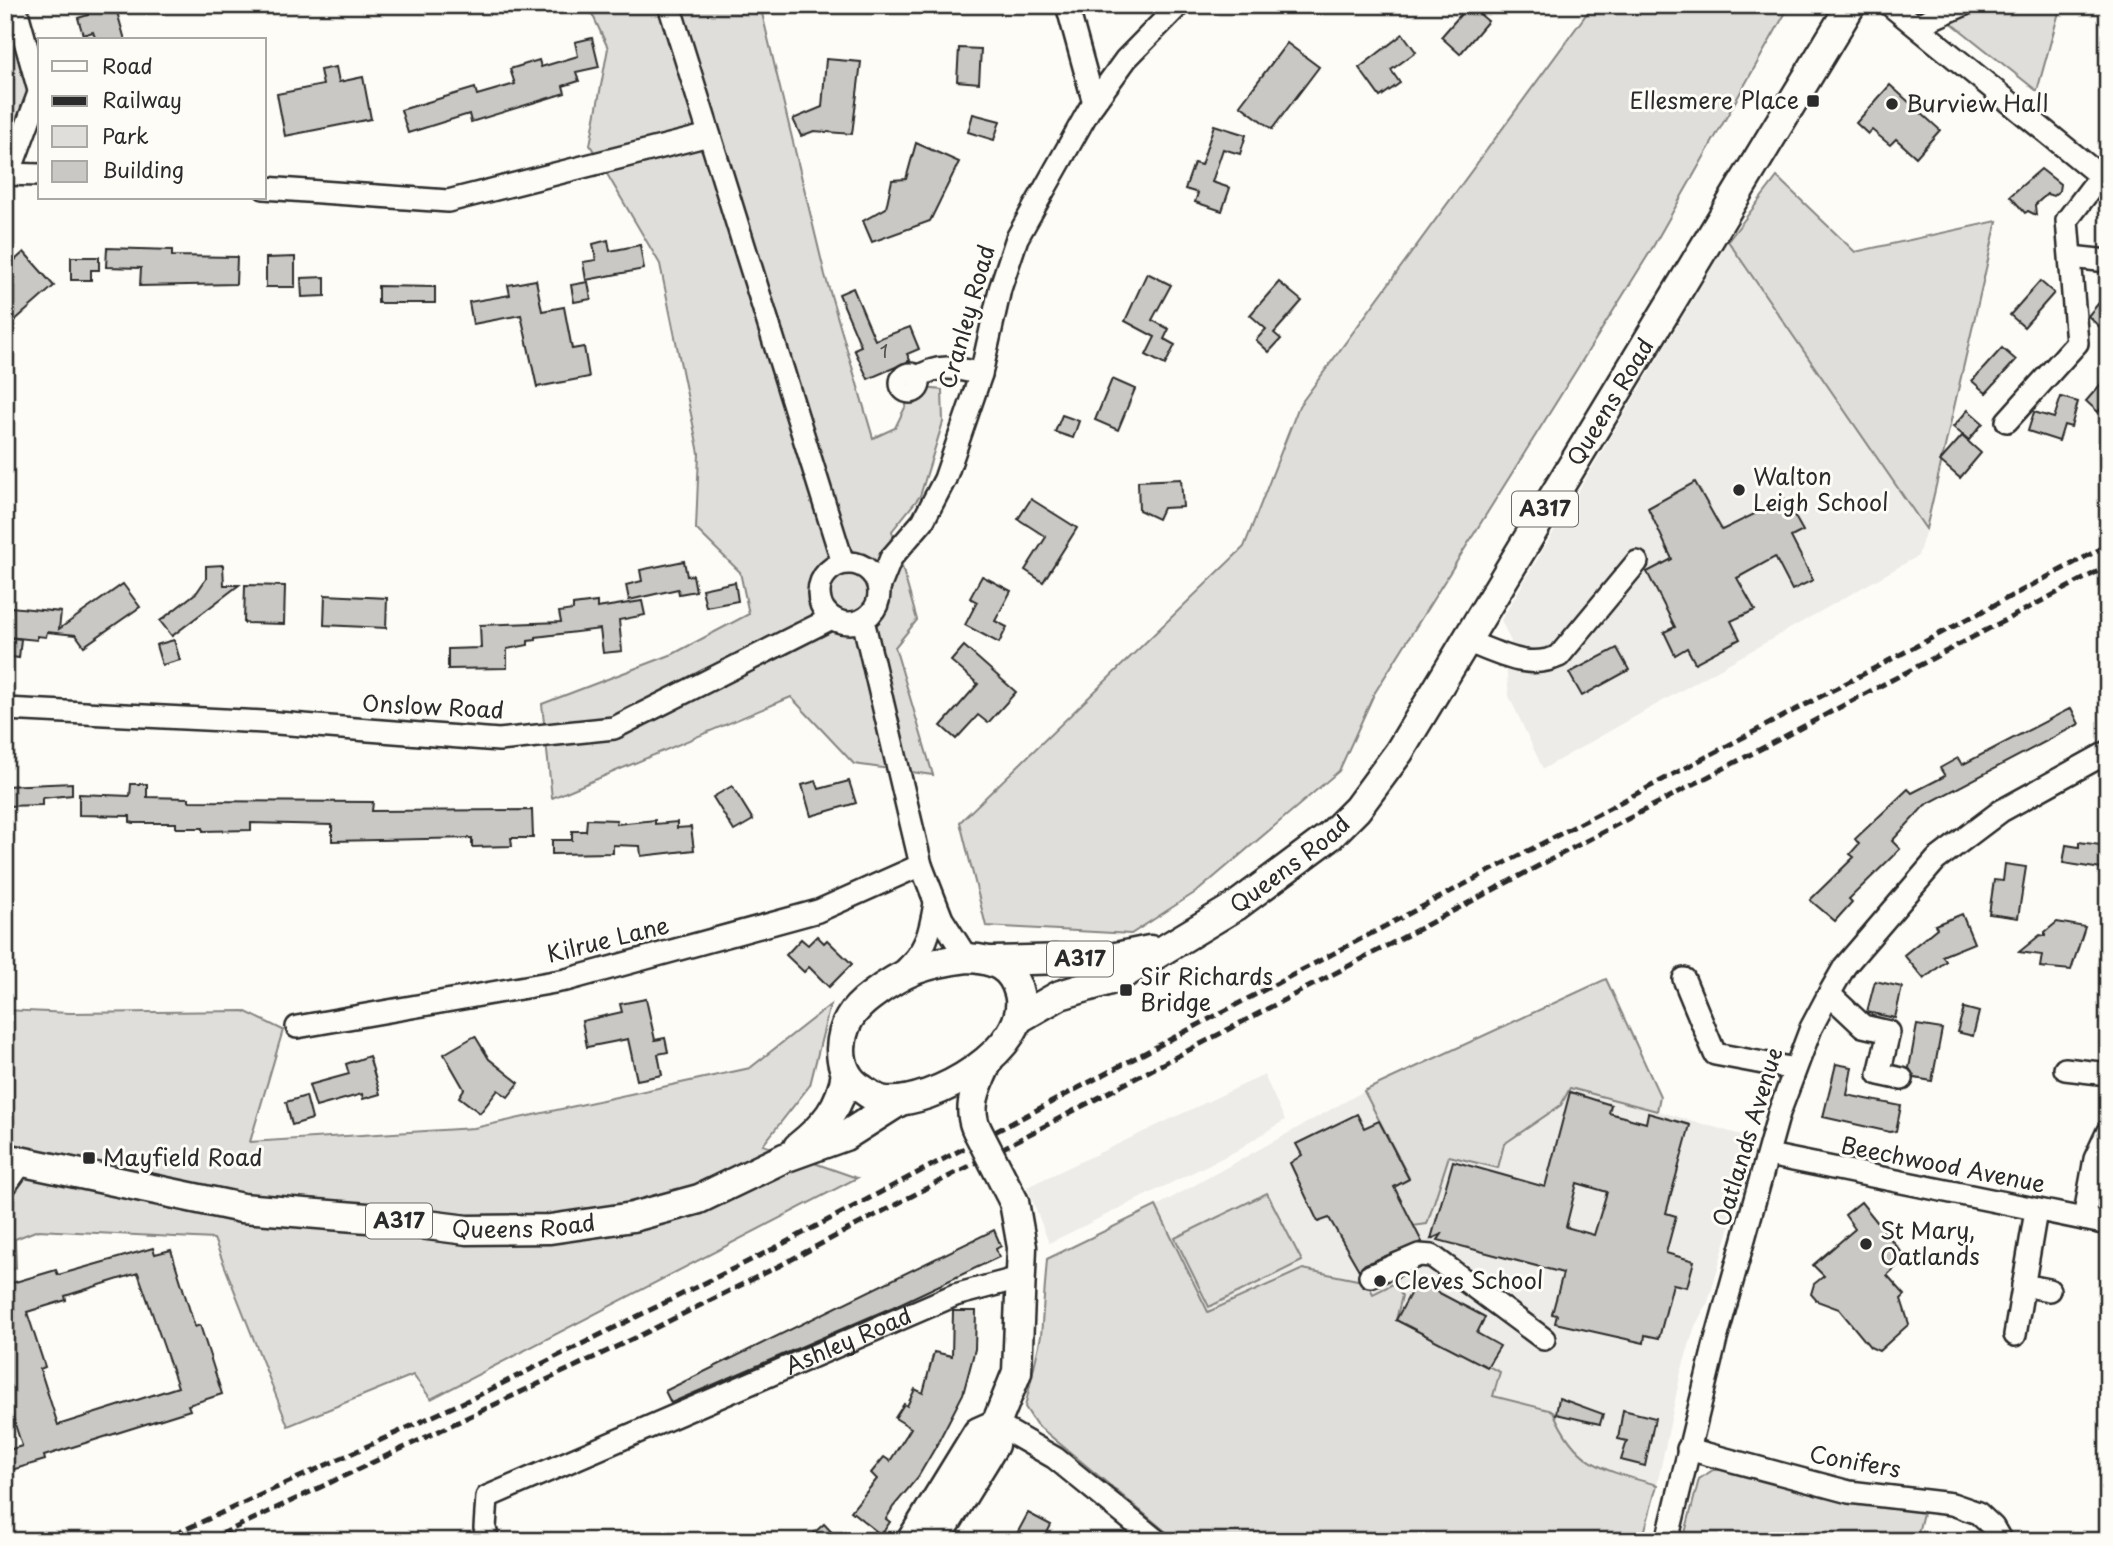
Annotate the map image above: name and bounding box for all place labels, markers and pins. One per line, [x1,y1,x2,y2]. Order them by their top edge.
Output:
place label: Ellesmere Place [1629,82,1799,117]
place label: Burview Hall [1906,85,2048,120]
marker: Ellesmere Place [1805,93,1821,109]
marker: Burview Hall [1884,96,1900,112]
place label: Walton Leigh School [1753,458,1889,519]
marker: Walton Leigh School [1731,482,1747,498]
place label: Sir Richards Bridge [1140,958,1273,1019]
marker: Sir Richards Bridge [1118,982,1134,998]
place label: Mayfield Road [103,1139,263,1174]
marker: Mayfield Road [81,1150,97,1166]
place label: St Mary, Oatlands [1880,1212,1980,1273]
marker: St Mary, Oatlands [1858,1236,1874,1252]
place label: Cleves School [1394,1262,1543,1297]
marker: Cleves School [1372,1273,1388,1289]

